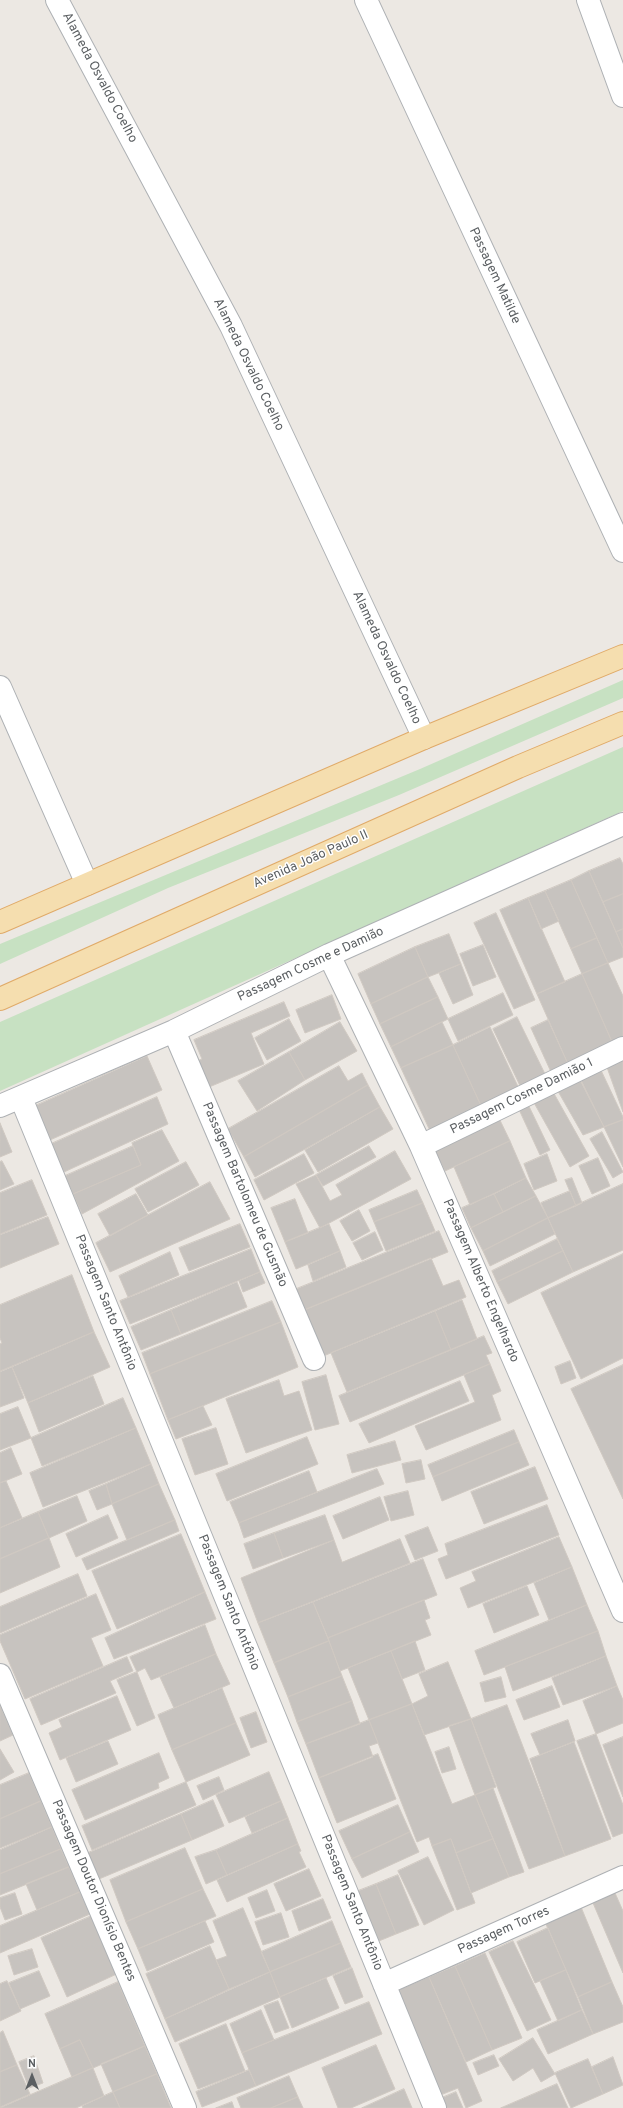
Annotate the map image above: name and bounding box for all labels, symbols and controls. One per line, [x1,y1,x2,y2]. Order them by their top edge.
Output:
street label: Alameda Osvaldo Coelho [58,10,140,146]
street label: Passagem Matilde [465,225,523,327]
street label: Alameda Osvaldo Coelho [209,296,287,434]
street label: Alameda Osvaldo Coelho [348,589,424,727]
street label: Avenida João Paulo II [251,828,371,892]
street label: Passagem Cosme e Damião [235,924,387,1006]
street label: Passagem Cosme Damião 1 [448,1056,596,1138]
street label: Passagem Bartolomeu de Gusmão [198,1100,290,1290]
street label: Passagem Alberto Engelhardo [438,1197,522,1365]
street label: Passagem Santo Antônio [71,1233,139,1373]
street label: Passagem Santo Antônio [194,1533,262,1673]
street label: Passagem Doutor Dionísio Bentes [48,1798,138,1984]
street label: Passagem Santo Antônio [317,1833,385,1973]
street label: Passagem Torres [456,1904,552,1958]
north arrow [12,2056,52,2096]
text: N [28,2057,36,2071]

